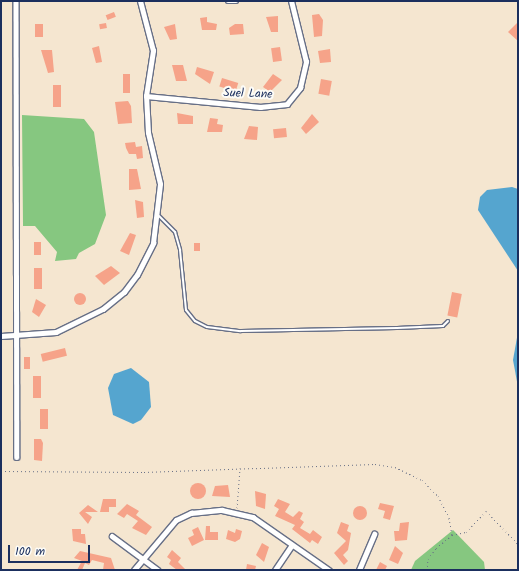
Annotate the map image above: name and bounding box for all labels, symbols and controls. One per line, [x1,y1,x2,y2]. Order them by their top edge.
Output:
street label: Suel Lane [223,86,273,102]
scale bar [10,537,92,563]
text: 100 m [15,542,45,561]

